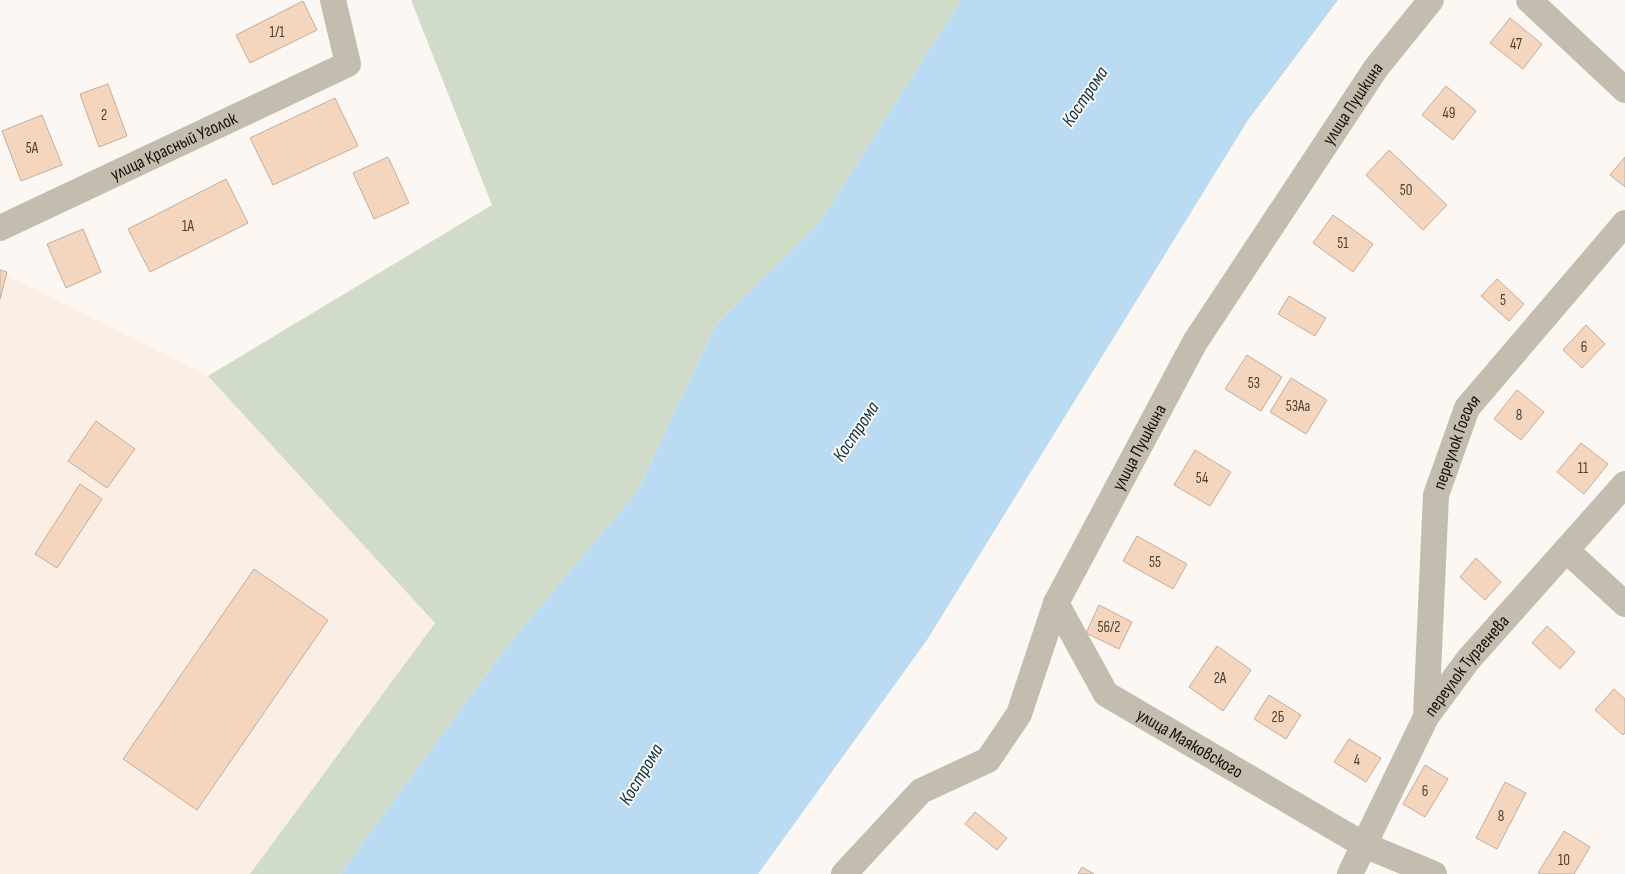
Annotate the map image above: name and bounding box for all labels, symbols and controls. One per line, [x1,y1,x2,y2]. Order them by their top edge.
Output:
house number: 1/1 [269,23,285,42]
house number: 47 [1510,35,1522,54]
street label: улица Пушкина [1318,58,1387,149]
water label: Кострома [1057,62,1114,131]
house number: 49 [1443,104,1455,123]
house number: 2 [101,106,107,125]
street label: улица Красный Уголок [107,108,241,185]
house number: 5А [26,139,39,158]
house number: 50 [1400,181,1412,200]
house number: 1А [182,217,195,236]
house number: 51 [1337,234,1349,253]
house number: 5 [1500,291,1506,310]
house number: 6 [1581,338,1587,357]
house number: 53 [1248,374,1260,393]
street label: переулок Гоголя [1429,390,1485,493]
water label: Кострома [828,397,885,466]
house number: 53Аа [1286,397,1311,416]
street label: улица Пушкина [1108,401,1171,494]
house number: 8 [1516,406,1522,425]
house number: 11 [1578,459,1589,478]
house number: 54 [1196,469,1208,488]
house number: 55 [1149,553,1161,572]
street label: переулок Тургенева [1420,611,1514,721]
house number: 56/2 [1097,618,1121,637]
house number: 2А [1214,669,1227,688]
street label: улица Маяковского [1133,704,1247,783]
house number: 2Б [1272,708,1285,727]
water label: Кострома [614,740,669,810]
house number: 4 [1354,751,1360,770]
house number: 6 [1422,782,1428,801]
house number: 8 [1498,807,1504,826]
house number: 10 [1558,851,1570,870]

